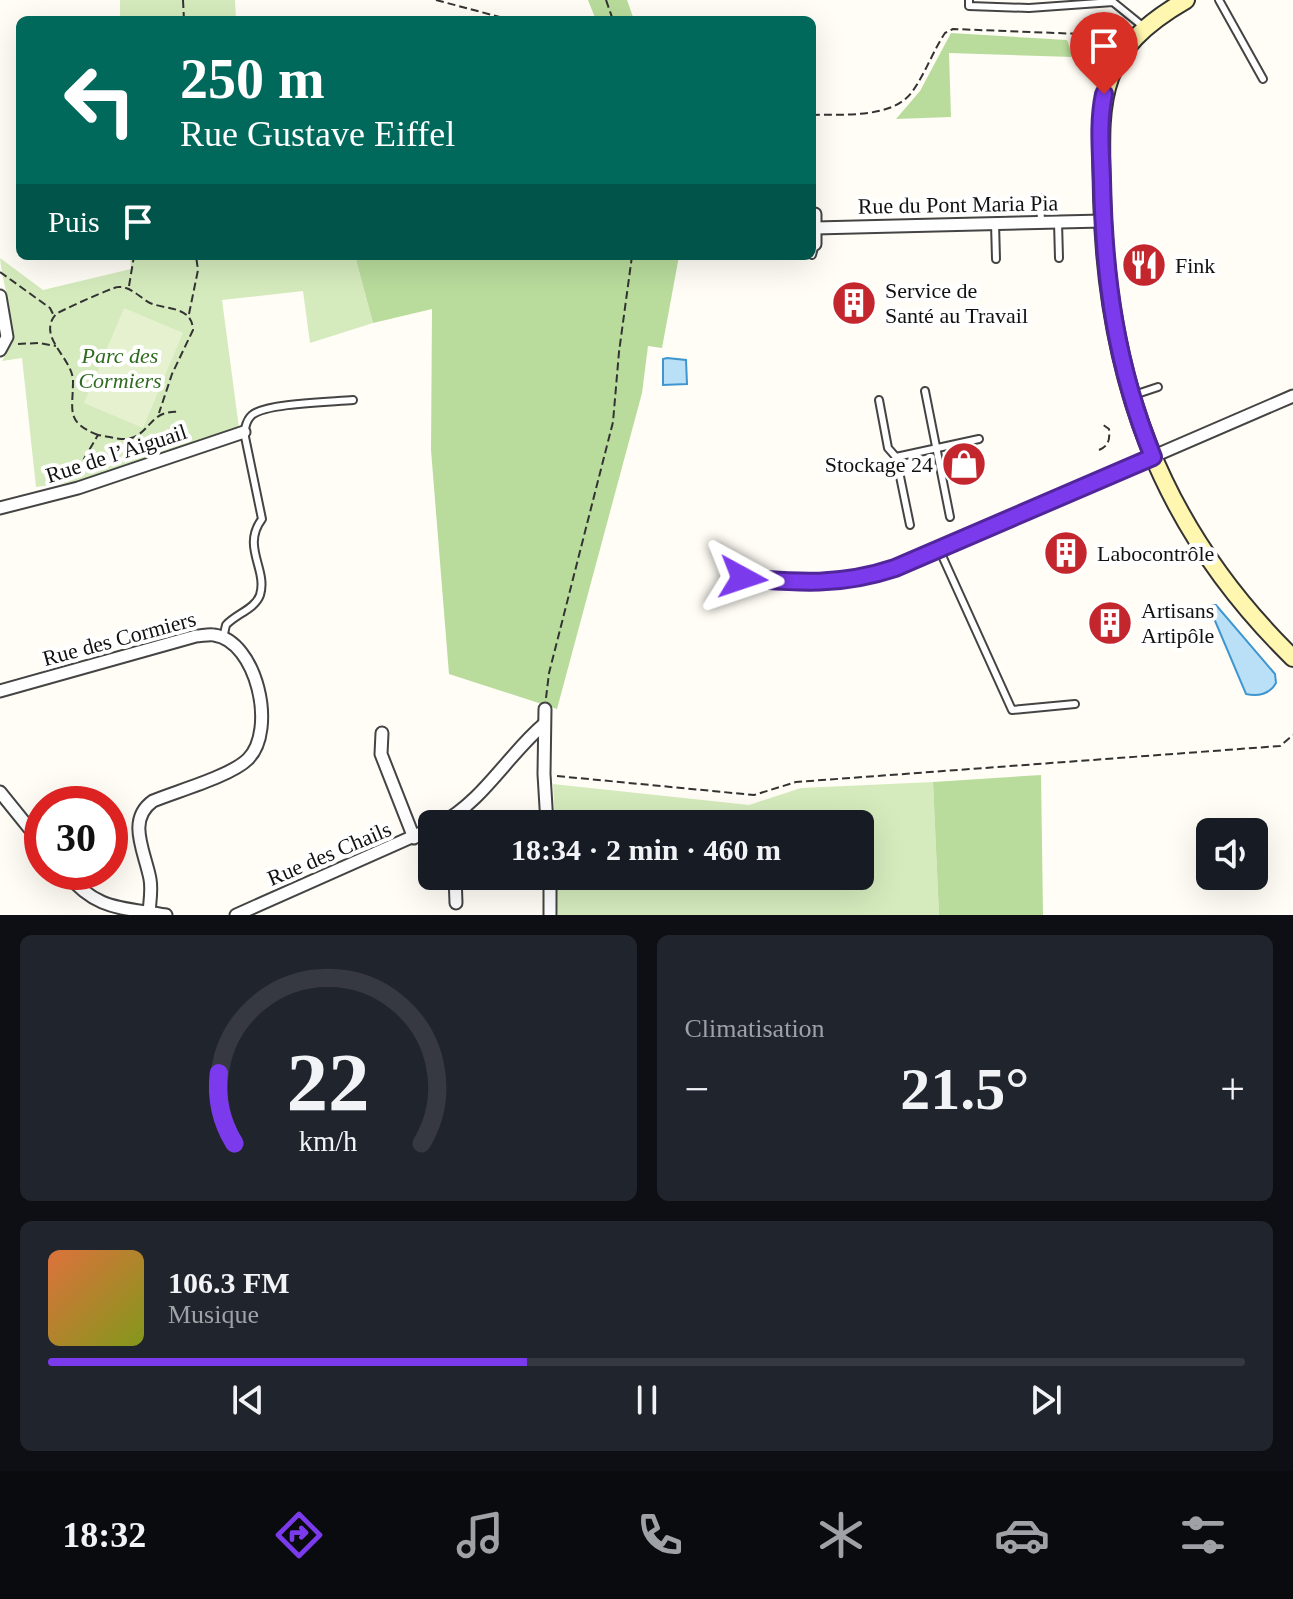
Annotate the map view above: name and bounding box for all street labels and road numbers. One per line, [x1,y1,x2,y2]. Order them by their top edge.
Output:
street label: Rue du Pont Maria Pia [858,190,1059,219]
street label: Rue de l’Aiguail [43,419,190,488]
street label: Rue des Cormiers [40,606,199,671]
street label: Rue des Chails [264,816,395,891]

